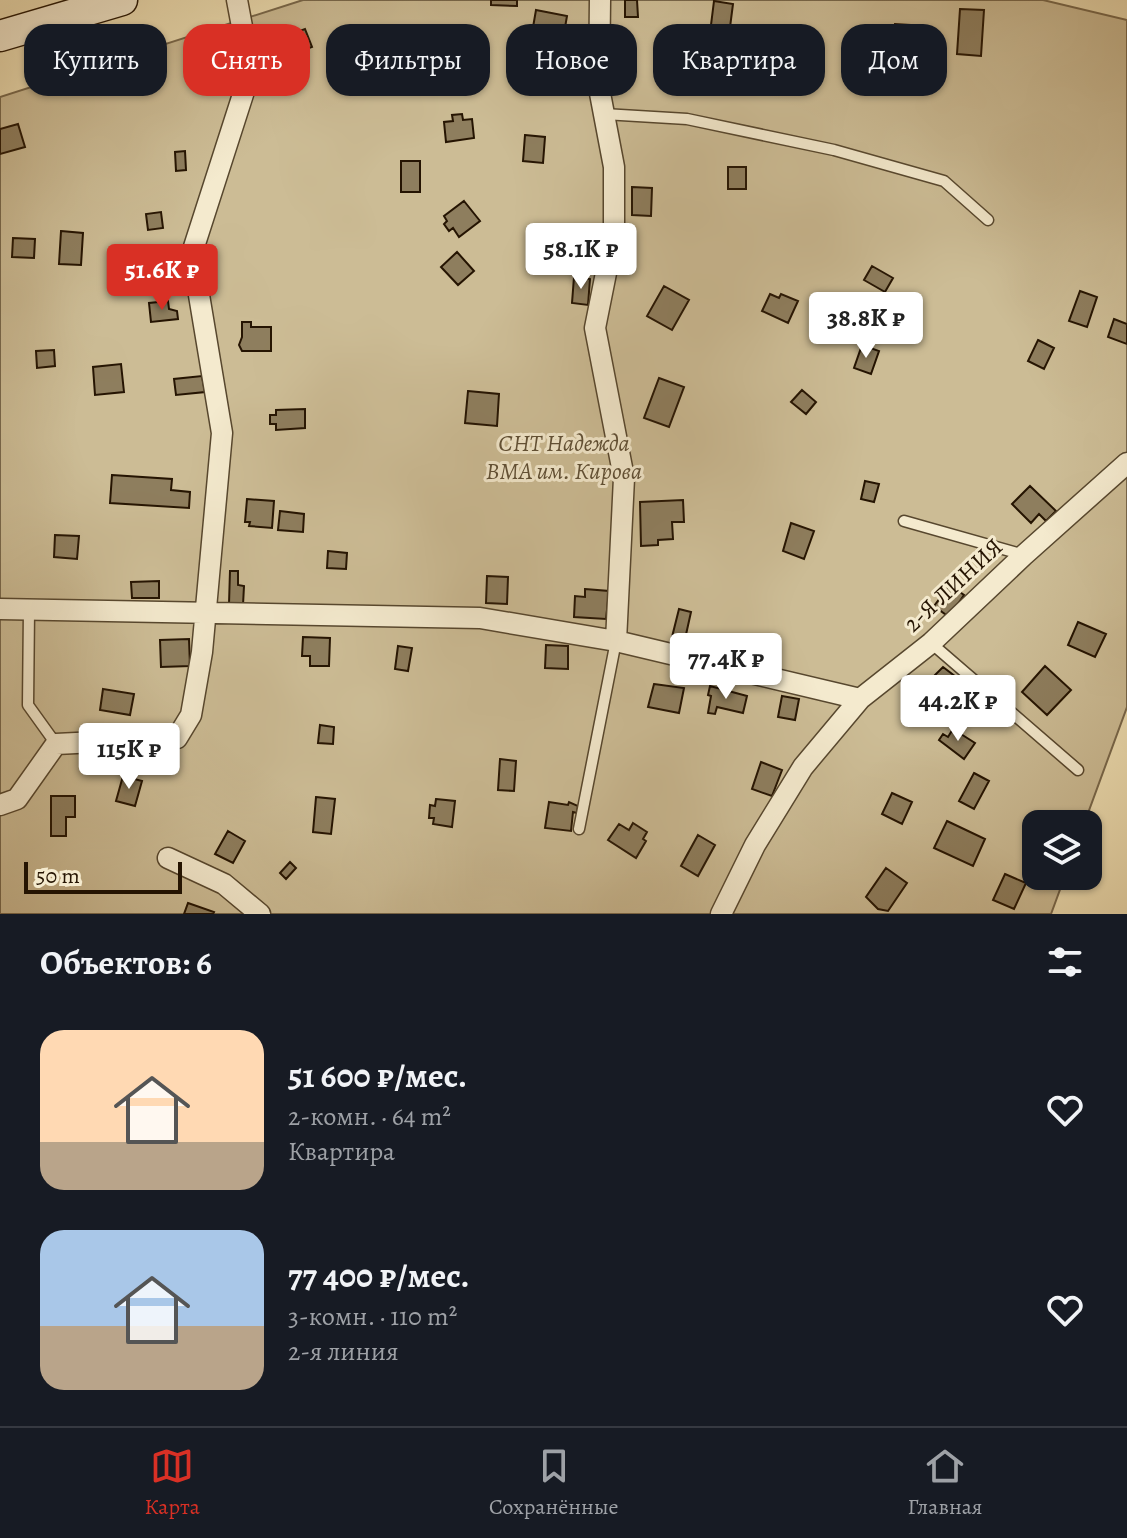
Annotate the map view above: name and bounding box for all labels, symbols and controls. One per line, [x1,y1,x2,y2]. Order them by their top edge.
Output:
chip: Купить [24,24,167,96]
chip: Снять [183,24,310,96]
chip: Фильтры [326,24,490,96]
chip: Новое [506,24,637,96]
chip: Квартира [653,24,825,96]
chip: Дом [841,24,947,96]
pin: 58.1K ₽ [507,223,655,291]
text: 58.1K ₽ [544,231,618,266]
pin: 51.6K ₽ [88,244,236,312]
text: 51.6K ₽ [125,252,199,287]
pin: 38.8K ₽ [792,292,940,360]
text: 38.8K ₽ [827,300,905,335]
park label: СНТ Надежда ВМА им. Кирова [486,427,642,487]
street label: 2-Я ЛИНИЯ [897,531,1009,639]
pin: 77.4K ₽ [652,633,800,701]
text: 77.4K ₽ [688,641,764,676]
pin: 44.2K ₽ [884,675,1032,743]
text: 44.2K ₽ [919,683,997,718]
pin: 115K ₽ [64,723,194,791]
text: 115K ₽ [97,731,161,766]
map controls [1022,810,1102,890]
button: layers [1022,810,1102,890]
scale bar [24,858,182,894]
text: 50 m [36,861,80,891]
text: Объектов: 6 [40,939,212,986]
icon: filters [1043,940,1087,984]
text: 51 600 ₽/мес. [288,1052,467,1099]
icon: home [104,1062,200,1158]
icon: heart [1043,1088,1087,1132]
text: 2-комн. · 64 m² [288,1099,451,1134]
text: Квартира [288,1134,395,1169]
text: 77 400 ₽/мес. [288,1252,470,1299]
icon: home [104,1262,200,1358]
icon: heart [1043,1288,1087,1332]
text: 3-комн. · 110 m² [288,1299,457,1334]
text: 2-я линия [288,1334,399,1369]
tab: Карта [144,1444,200,1522]
tab: Сохранённые [489,1444,619,1522]
tab: Главная [908,1444,982,1522]

